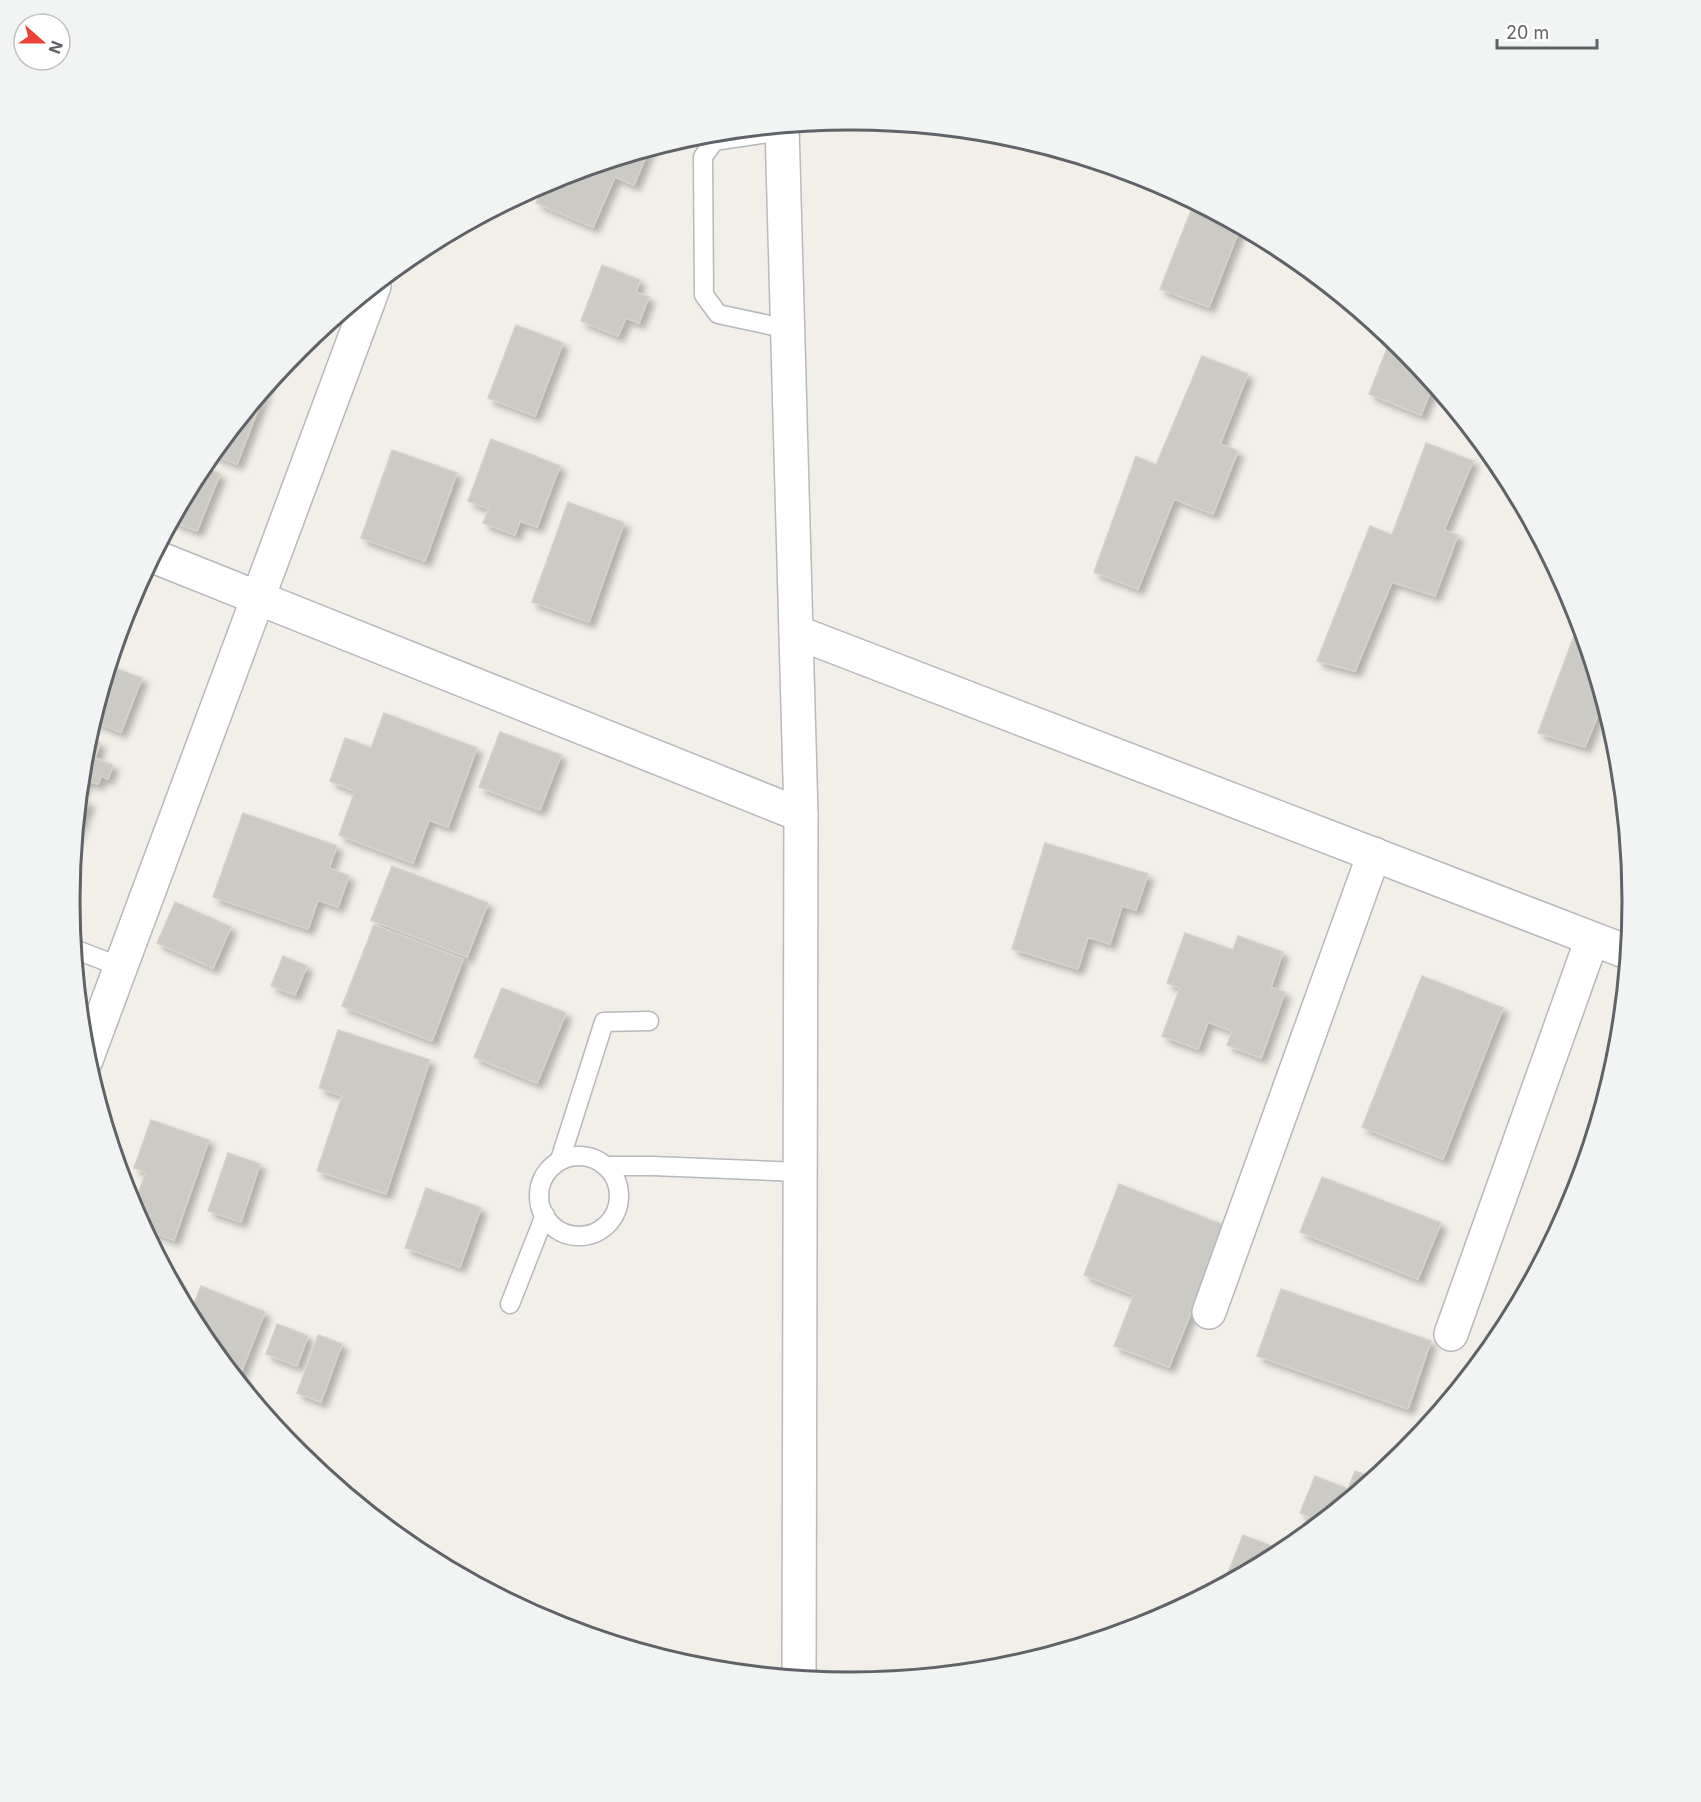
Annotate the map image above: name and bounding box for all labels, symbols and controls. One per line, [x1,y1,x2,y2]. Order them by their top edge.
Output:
north arrow [12,12,72,72]
scale bar [1497,12,1598,50]
text: 20 m [1506,22,1549,43]
text: N [44,38,68,57]

